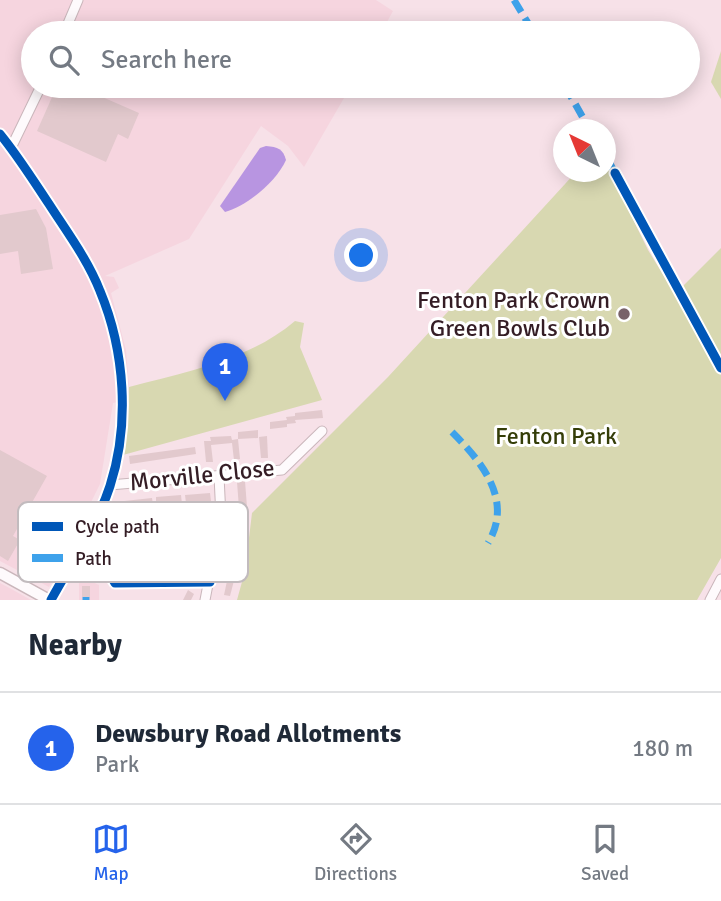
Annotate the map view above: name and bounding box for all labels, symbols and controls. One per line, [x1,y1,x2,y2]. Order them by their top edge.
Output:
search box [21,21,700,98]
icon: search [45,41,83,79]
text: Search here [101,44,232,76]
north arrow [553,119,616,182]
your location [344,238,378,272]
place label: Fenton Park Crown Green Bowls Club [417,285,610,343]
marker: Fenton Park Crown Green Bowls Club [616,306,632,322]
pin: 1 [202,343,248,401]
park label: Fenton Park [495,421,617,451]
street label: Morville Close [128,452,276,498]
legend [18,502,248,582]
text: Cycle path [75,515,160,539]
text: Path [75,547,112,571]
text: Nearby [28,627,122,664]
text: Dewsbury Road Allotments [95,718,401,750]
text: 1 [45,734,57,763]
text: 180 m [632,734,693,763]
text: Park [95,750,139,779]
tab: Map [92,820,130,886]
tab: Directions [314,820,397,886]
tab: Saved [581,820,629,886]

